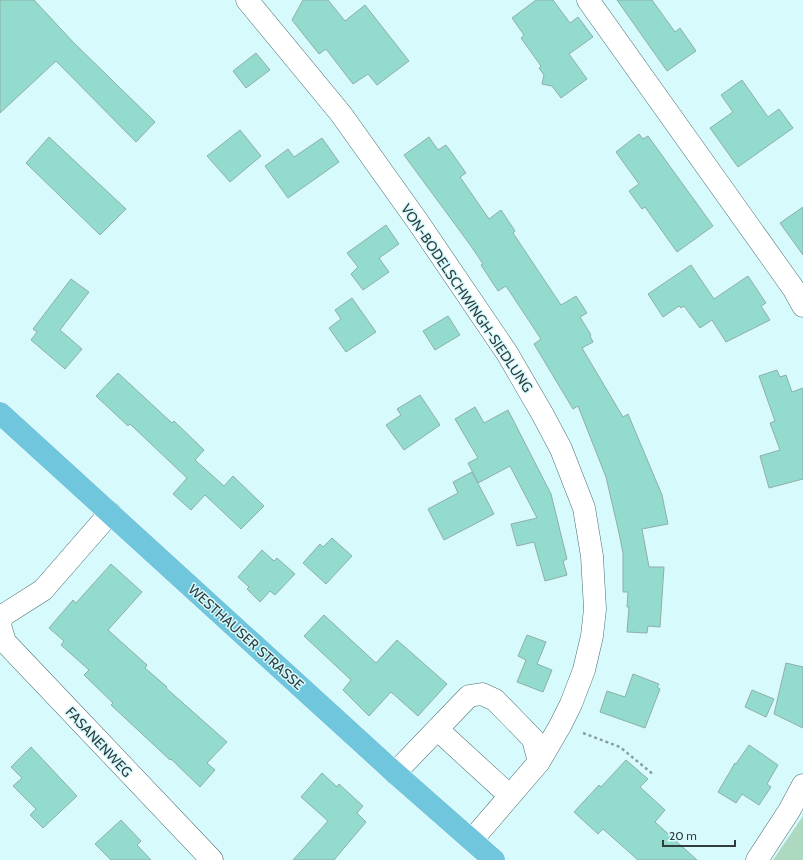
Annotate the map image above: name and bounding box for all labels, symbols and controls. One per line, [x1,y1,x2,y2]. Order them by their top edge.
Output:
street label: VON-BODELSCHWINGH-SIEDLUNG [397,200,537,396]
street label: WESTHAUSER STRASSE [184,580,308,694]
street label: FASANENWEG [62,703,136,781]
scale bar [663,822,735,848]
text: 20 m [669,828,697,843]

